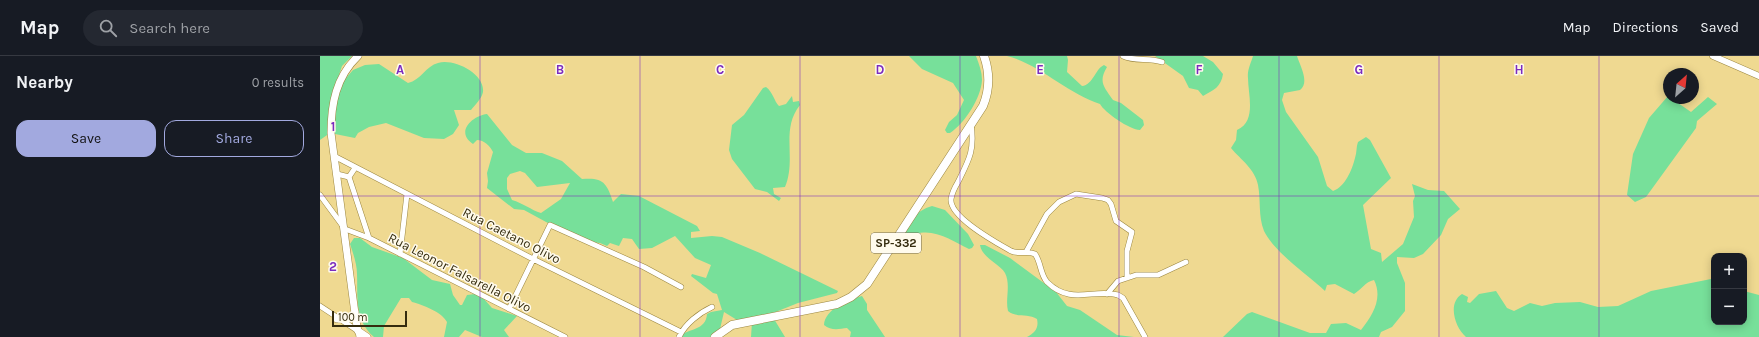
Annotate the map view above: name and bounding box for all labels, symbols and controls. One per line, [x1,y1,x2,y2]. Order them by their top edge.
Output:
search box [83,10,363,46]
text: Map [20,17,59,39]
icon: search [97,17,119,39]
text: Search here [129,19,210,37]
text: Map [1563,19,1591,36]
text: Directions [1613,19,1678,36]
text: Saved [1700,19,1739,36]
text: A [396,62,404,77]
text: B [556,62,564,77]
text: C [716,62,724,77]
text: D [876,62,885,77]
text: E [1036,62,1044,77]
text: F [1195,62,1203,77]
text: G [1355,62,1363,77]
text: H [1514,62,1524,77]
north arrow [1663,68,1699,104]
text: Nearby [16,72,73,92]
text: 0 results [252,75,304,90]
text: 1 [331,119,335,134]
button: Save [16,120,156,157]
button: Share [164,120,304,157]
street label: Rua Caetano Olivo [460,204,563,267]
street label: Rua Leonor Falsarella Olivo [386,230,534,315]
road number: SP-332 [871,233,921,253]
map controls [1711,253,1747,325]
button: + [1711,253,1747,289]
text: 2 [329,259,337,274]
button: − [1711,289,1747,325]
scale bar [332,309,407,328]
text: 100 m [338,311,368,324]

